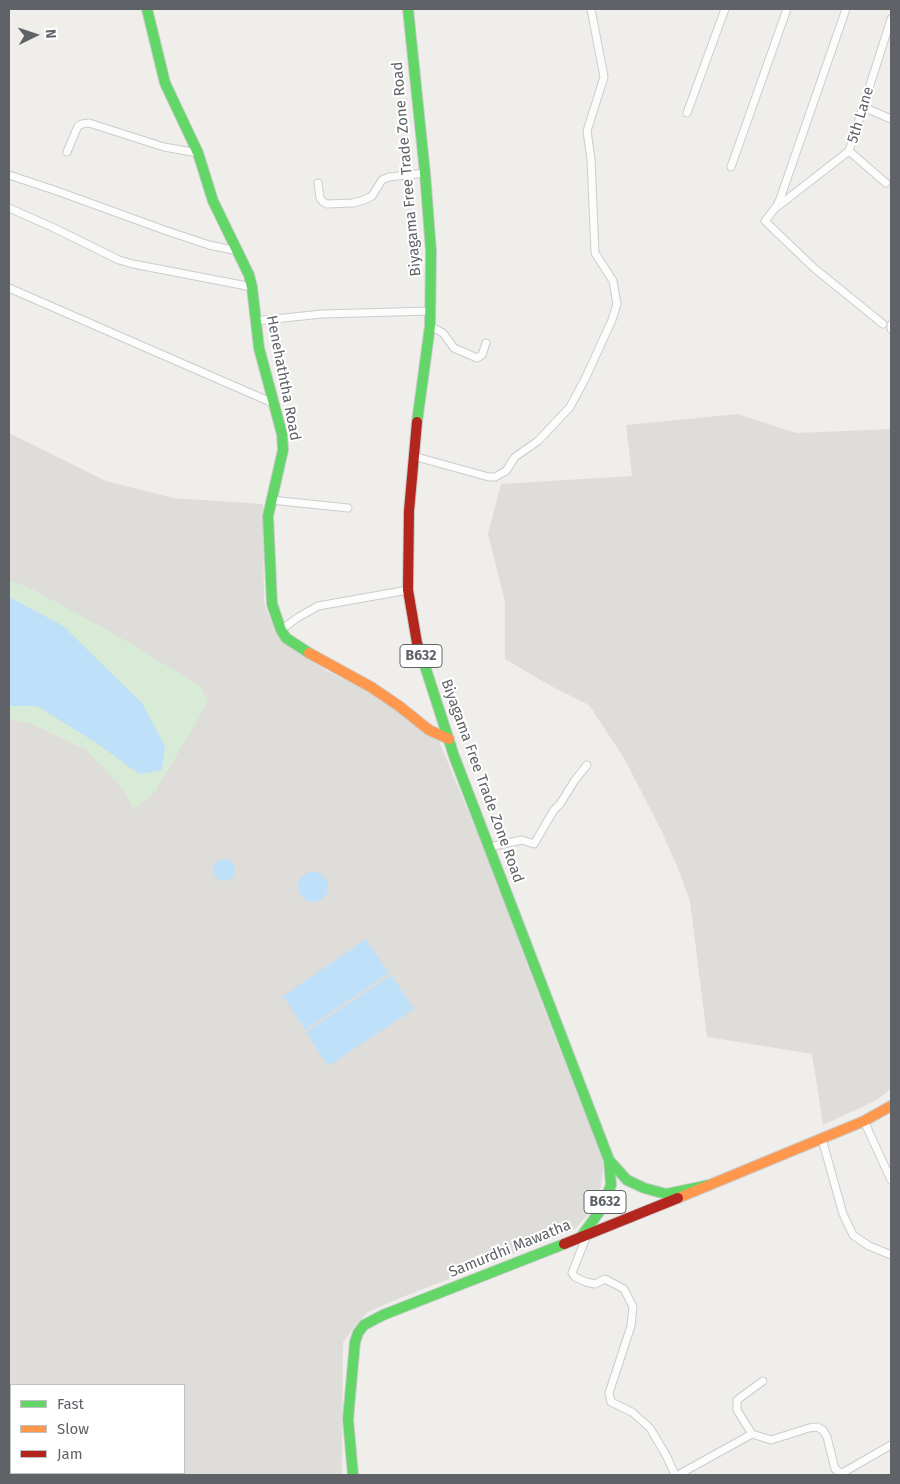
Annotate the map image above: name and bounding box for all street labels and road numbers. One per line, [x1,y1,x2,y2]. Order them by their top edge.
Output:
street label: Biyagama Free Trade Zone Road [389,61,425,277]
street label: 5th Lane [844,85,878,145]
street label: Henehaththa Road [262,314,304,442]
road number: B632 [400,644,442,668]
street label: Biyagama Free Trade Zone Road [437,677,527,885]
road number: B632 [584,1190,626,1214]
street label: Samurdhi Mawatha [446,1216,574,1282]

